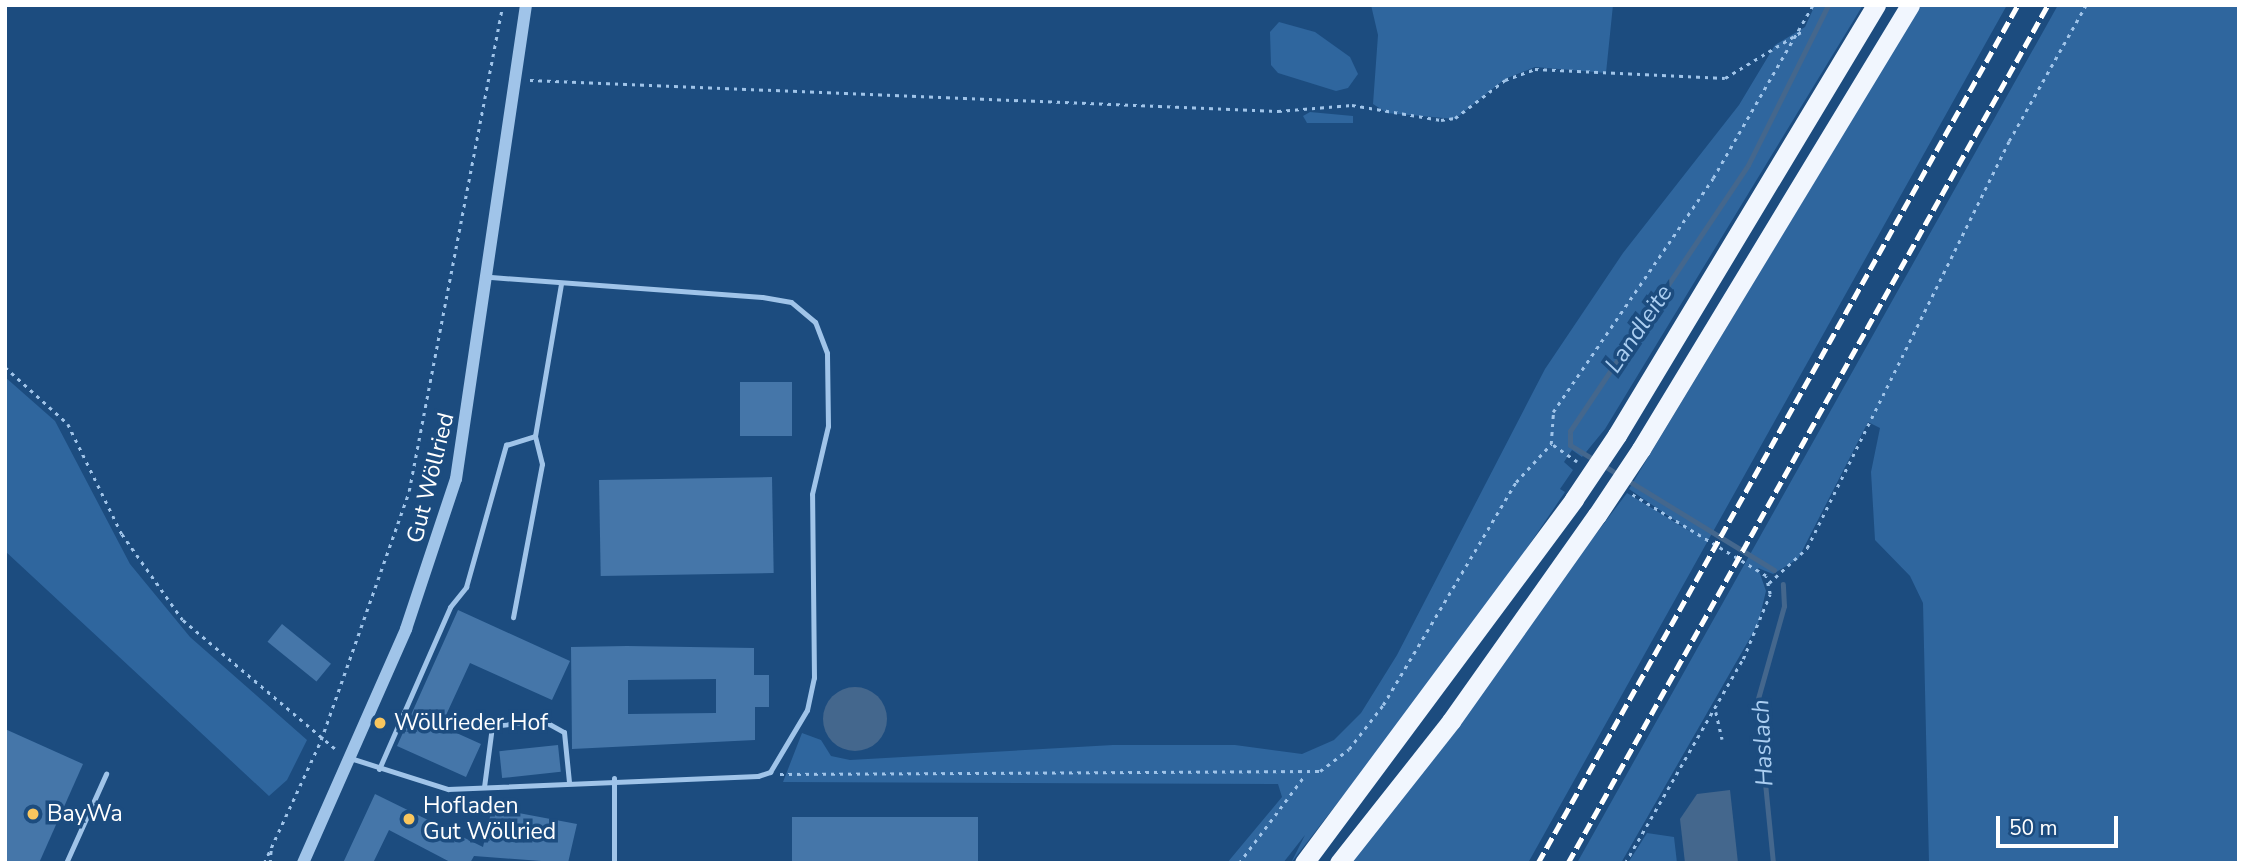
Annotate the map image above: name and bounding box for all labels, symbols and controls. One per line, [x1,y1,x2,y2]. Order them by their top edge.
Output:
water label: Landleite [1599,280,1679,378]
street label: Gut Wöllried [402,410,460,546]
water label: Haslach [1746,699,1780,787]
place label: Wöllrieder Hof [394,709,548,737]
marker: Wöllrieder Hof [372,715,388,731]
place label: Hofladen Gut Wöllried [423,792,556,846]
place label: BayWa [47,800,123,828]
scale bar [1999,802,2122,846]
marker: BayWa [25,806,41,822]
marker: Hofladen Gut Wöllried [401,811,417,827]
text: 50 m [2009,814,2058,842]

